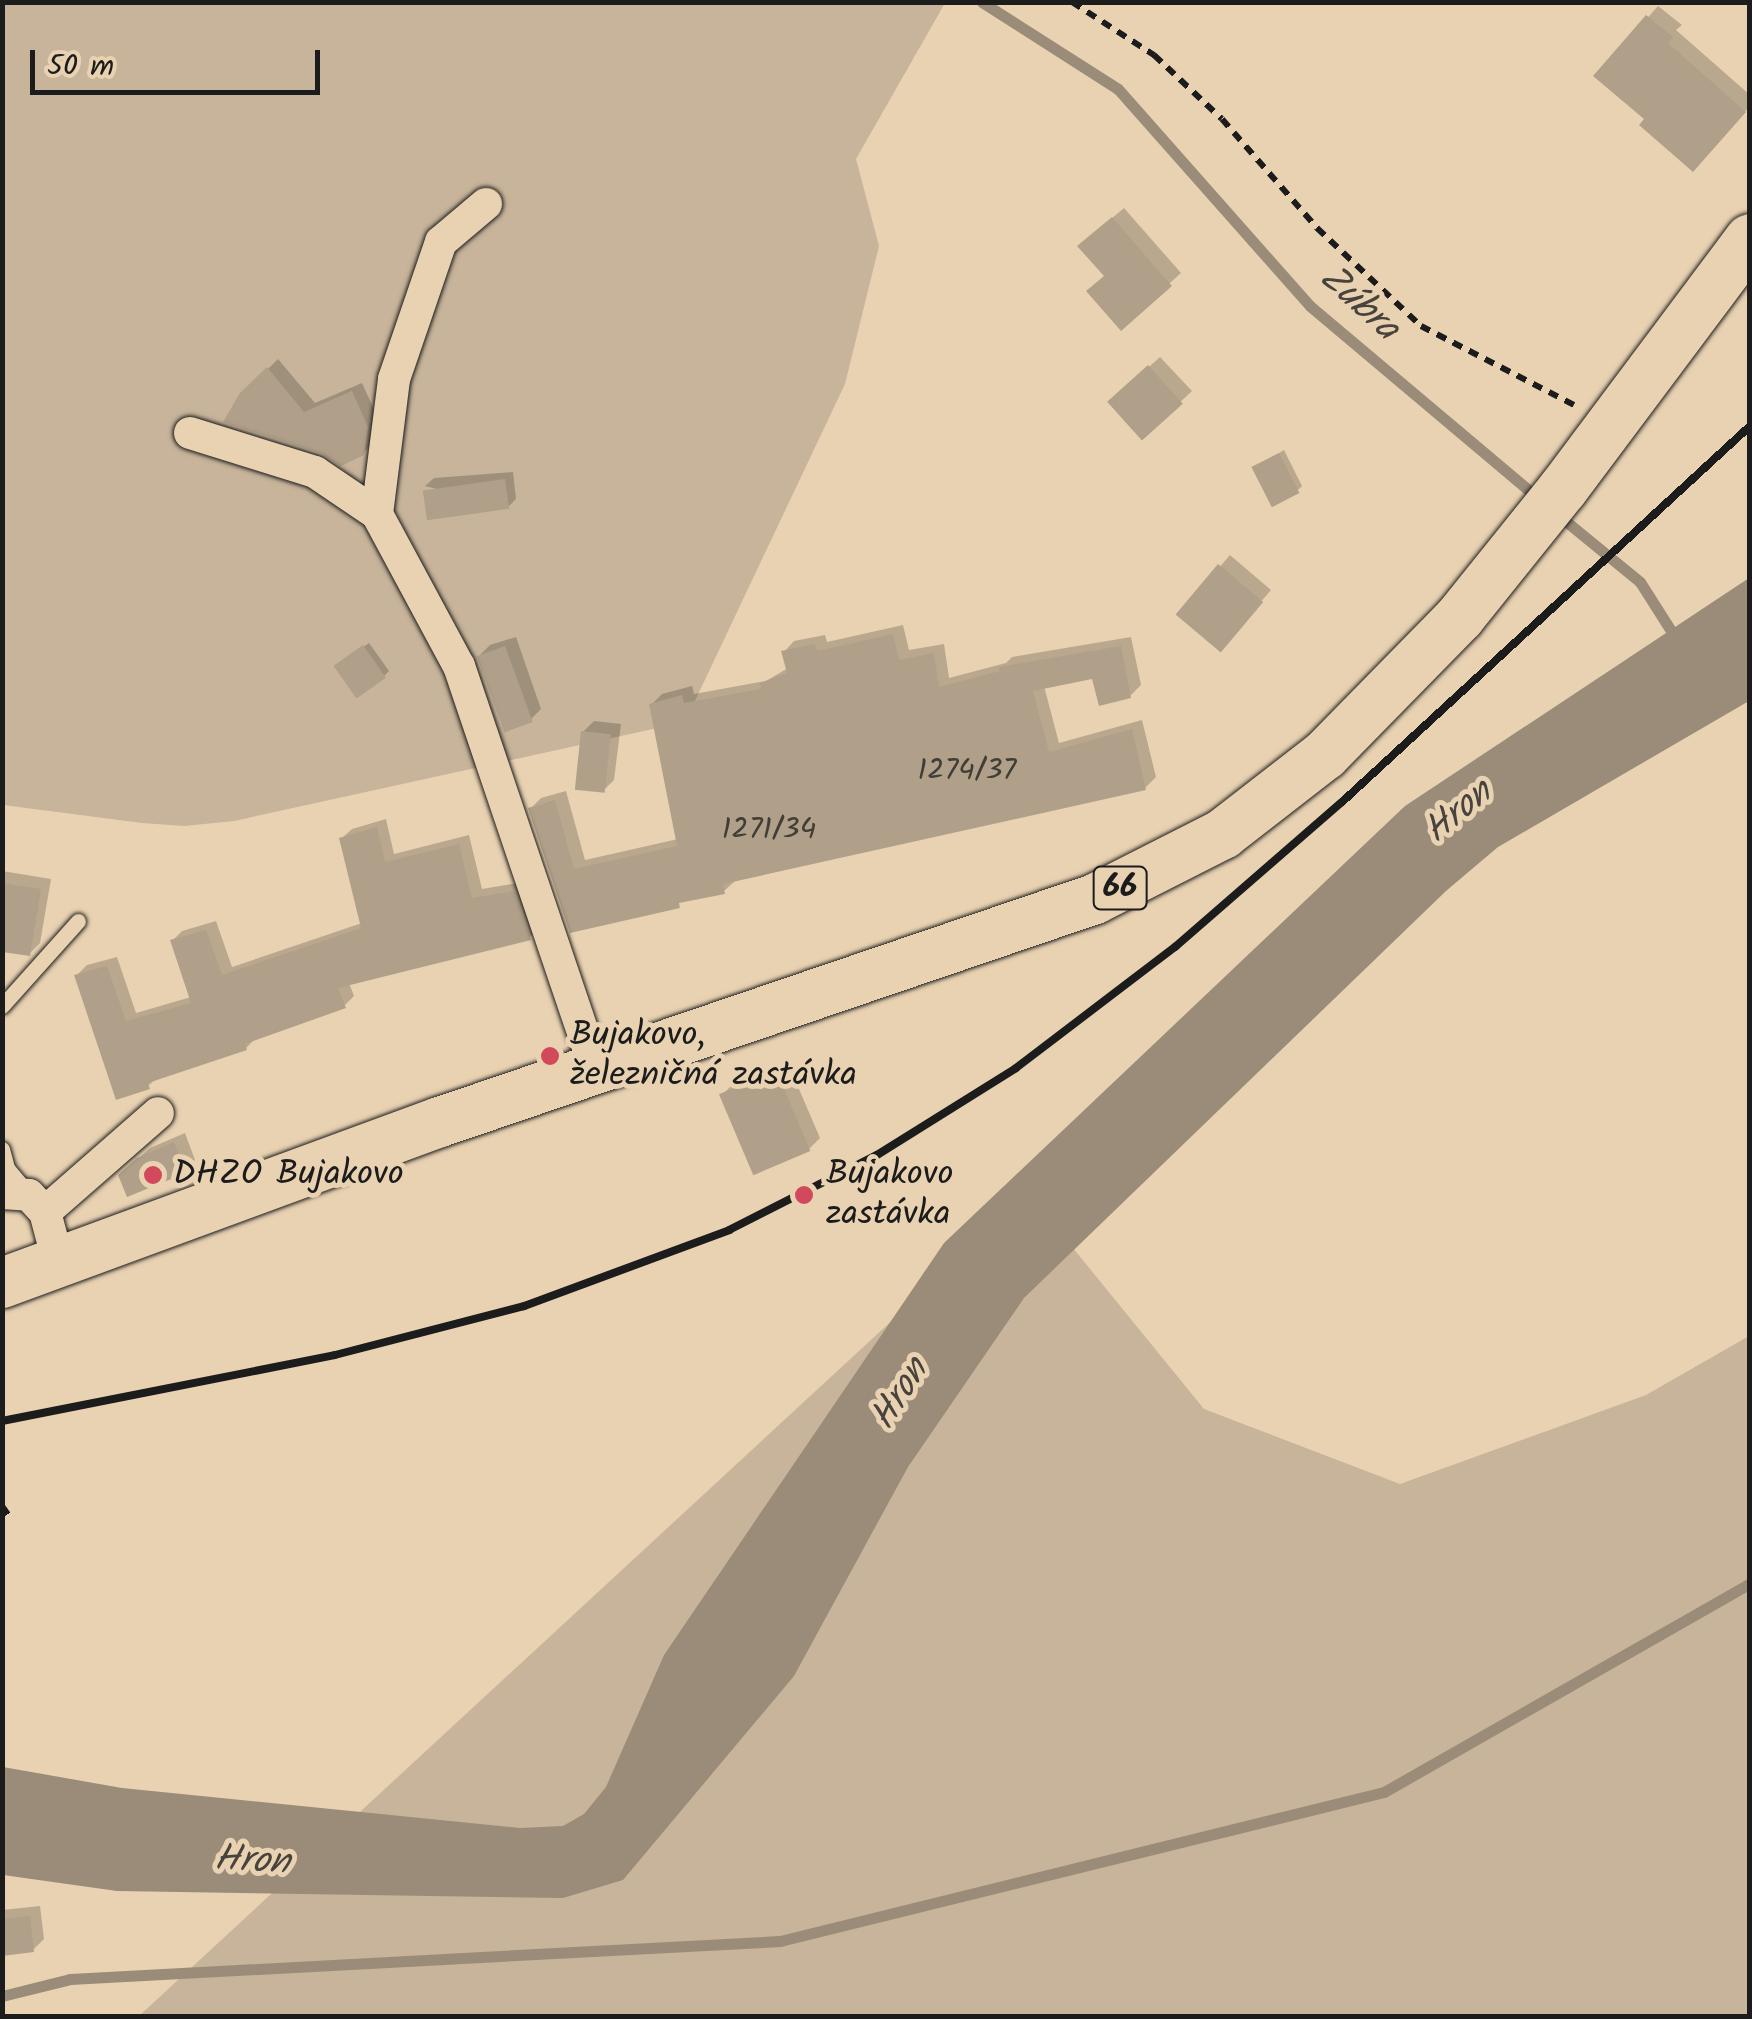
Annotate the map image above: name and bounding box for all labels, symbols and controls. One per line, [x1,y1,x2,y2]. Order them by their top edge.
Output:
scale bar [35,30,325,92]
text: 50 m [47,43,114,91]
water label: Zúbra [1309,256,1407,352]
house number: 1274/37 [918,753,1016,789]
water label: Hron [1415,771,1503,855]
house number: 1271/34 [722,812,816,848]
road number: 66 [1092,861,1148,915]
place label: Bujakovo, železničná zastávka [570,1015,857,1097]
marker: Bujakovo, železničná zastávka [539,1045,561,1067]
place label: DHZO Bujakovo [173,1154,404,1196]
place label: Bujakovo zastávka [826,1154,953,1236]
marker: DHZO Bujakovo [142,1164,164,1186]
marker: Bujakovo zastávka [791,1182,817,1208]
water label: Hron [862,1351,940,1439]
water label: Hron [213,1837,291,1887]

